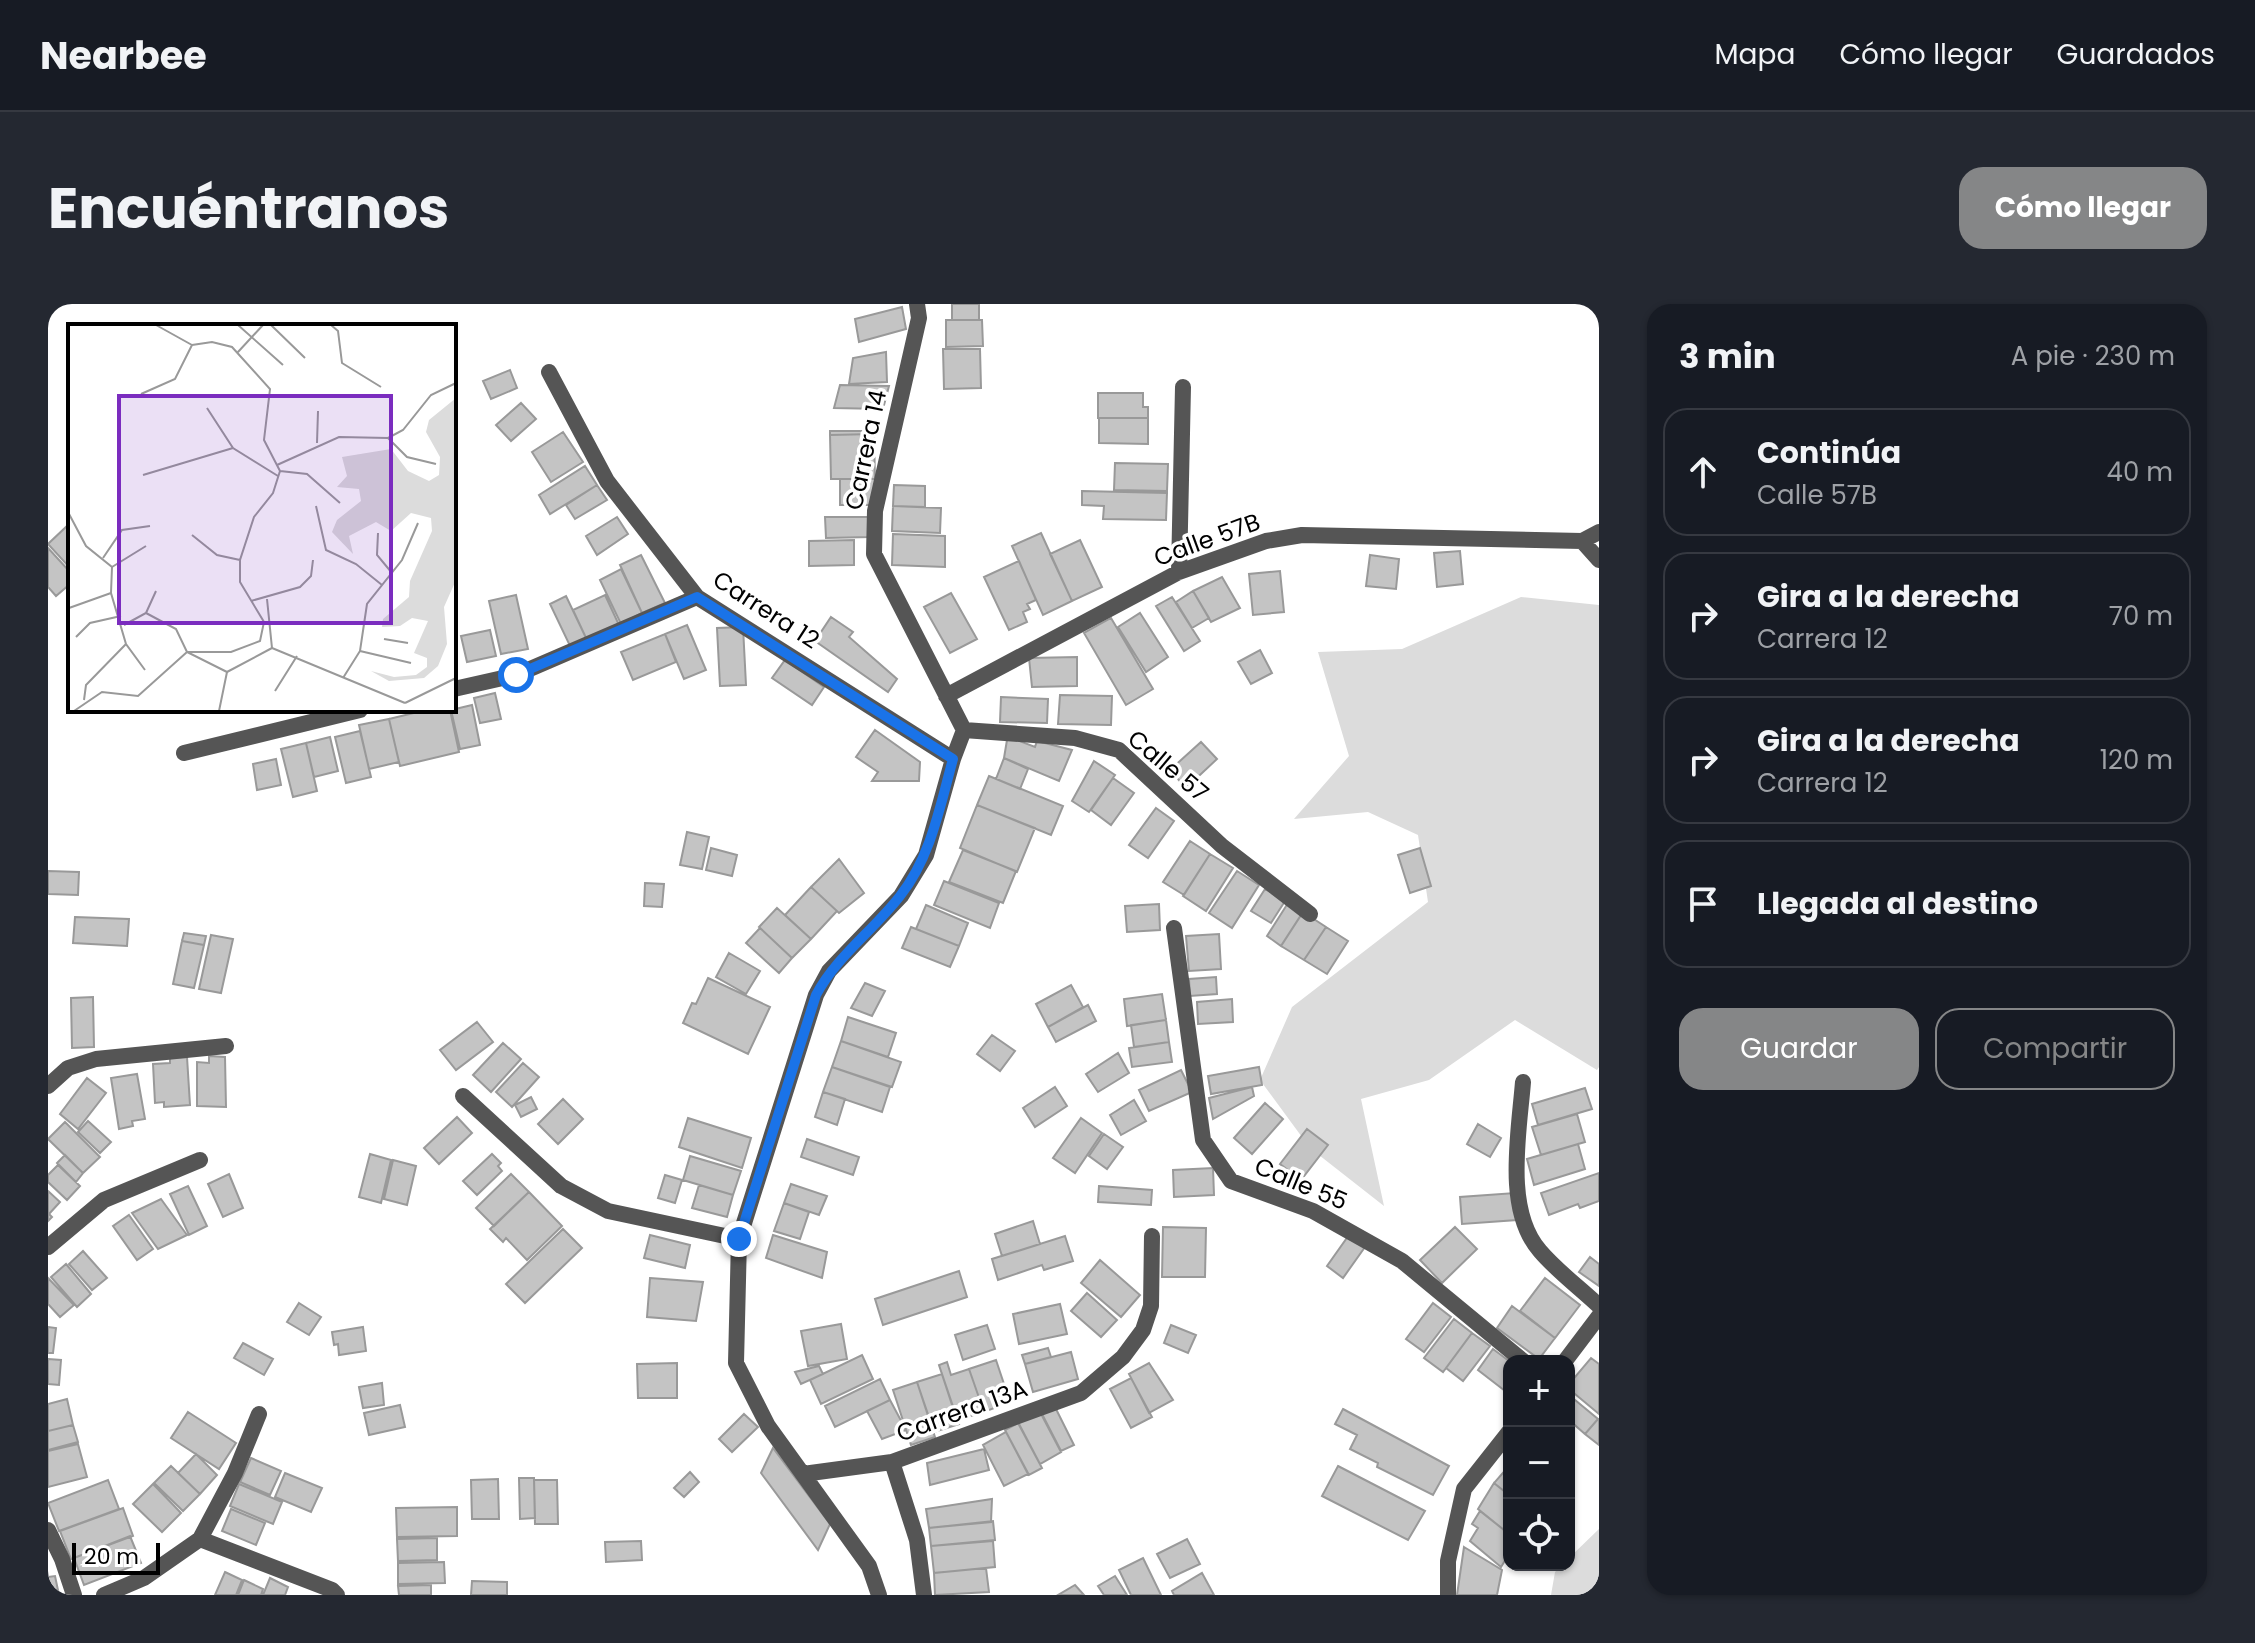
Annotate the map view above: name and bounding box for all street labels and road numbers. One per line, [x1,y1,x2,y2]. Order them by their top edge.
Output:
street label: Carrera 14 [837,387,894,513]
street label: Calle 57B [1149,505,1265,574]
street label: Carrera 12 [707,563,826,656]
street label: Calle 57 [1121,722,1216,809]
street label: Calle 55 [1250,1149,1353,1218]
street label: Carrera 13A [892,1372,1032,1449]

